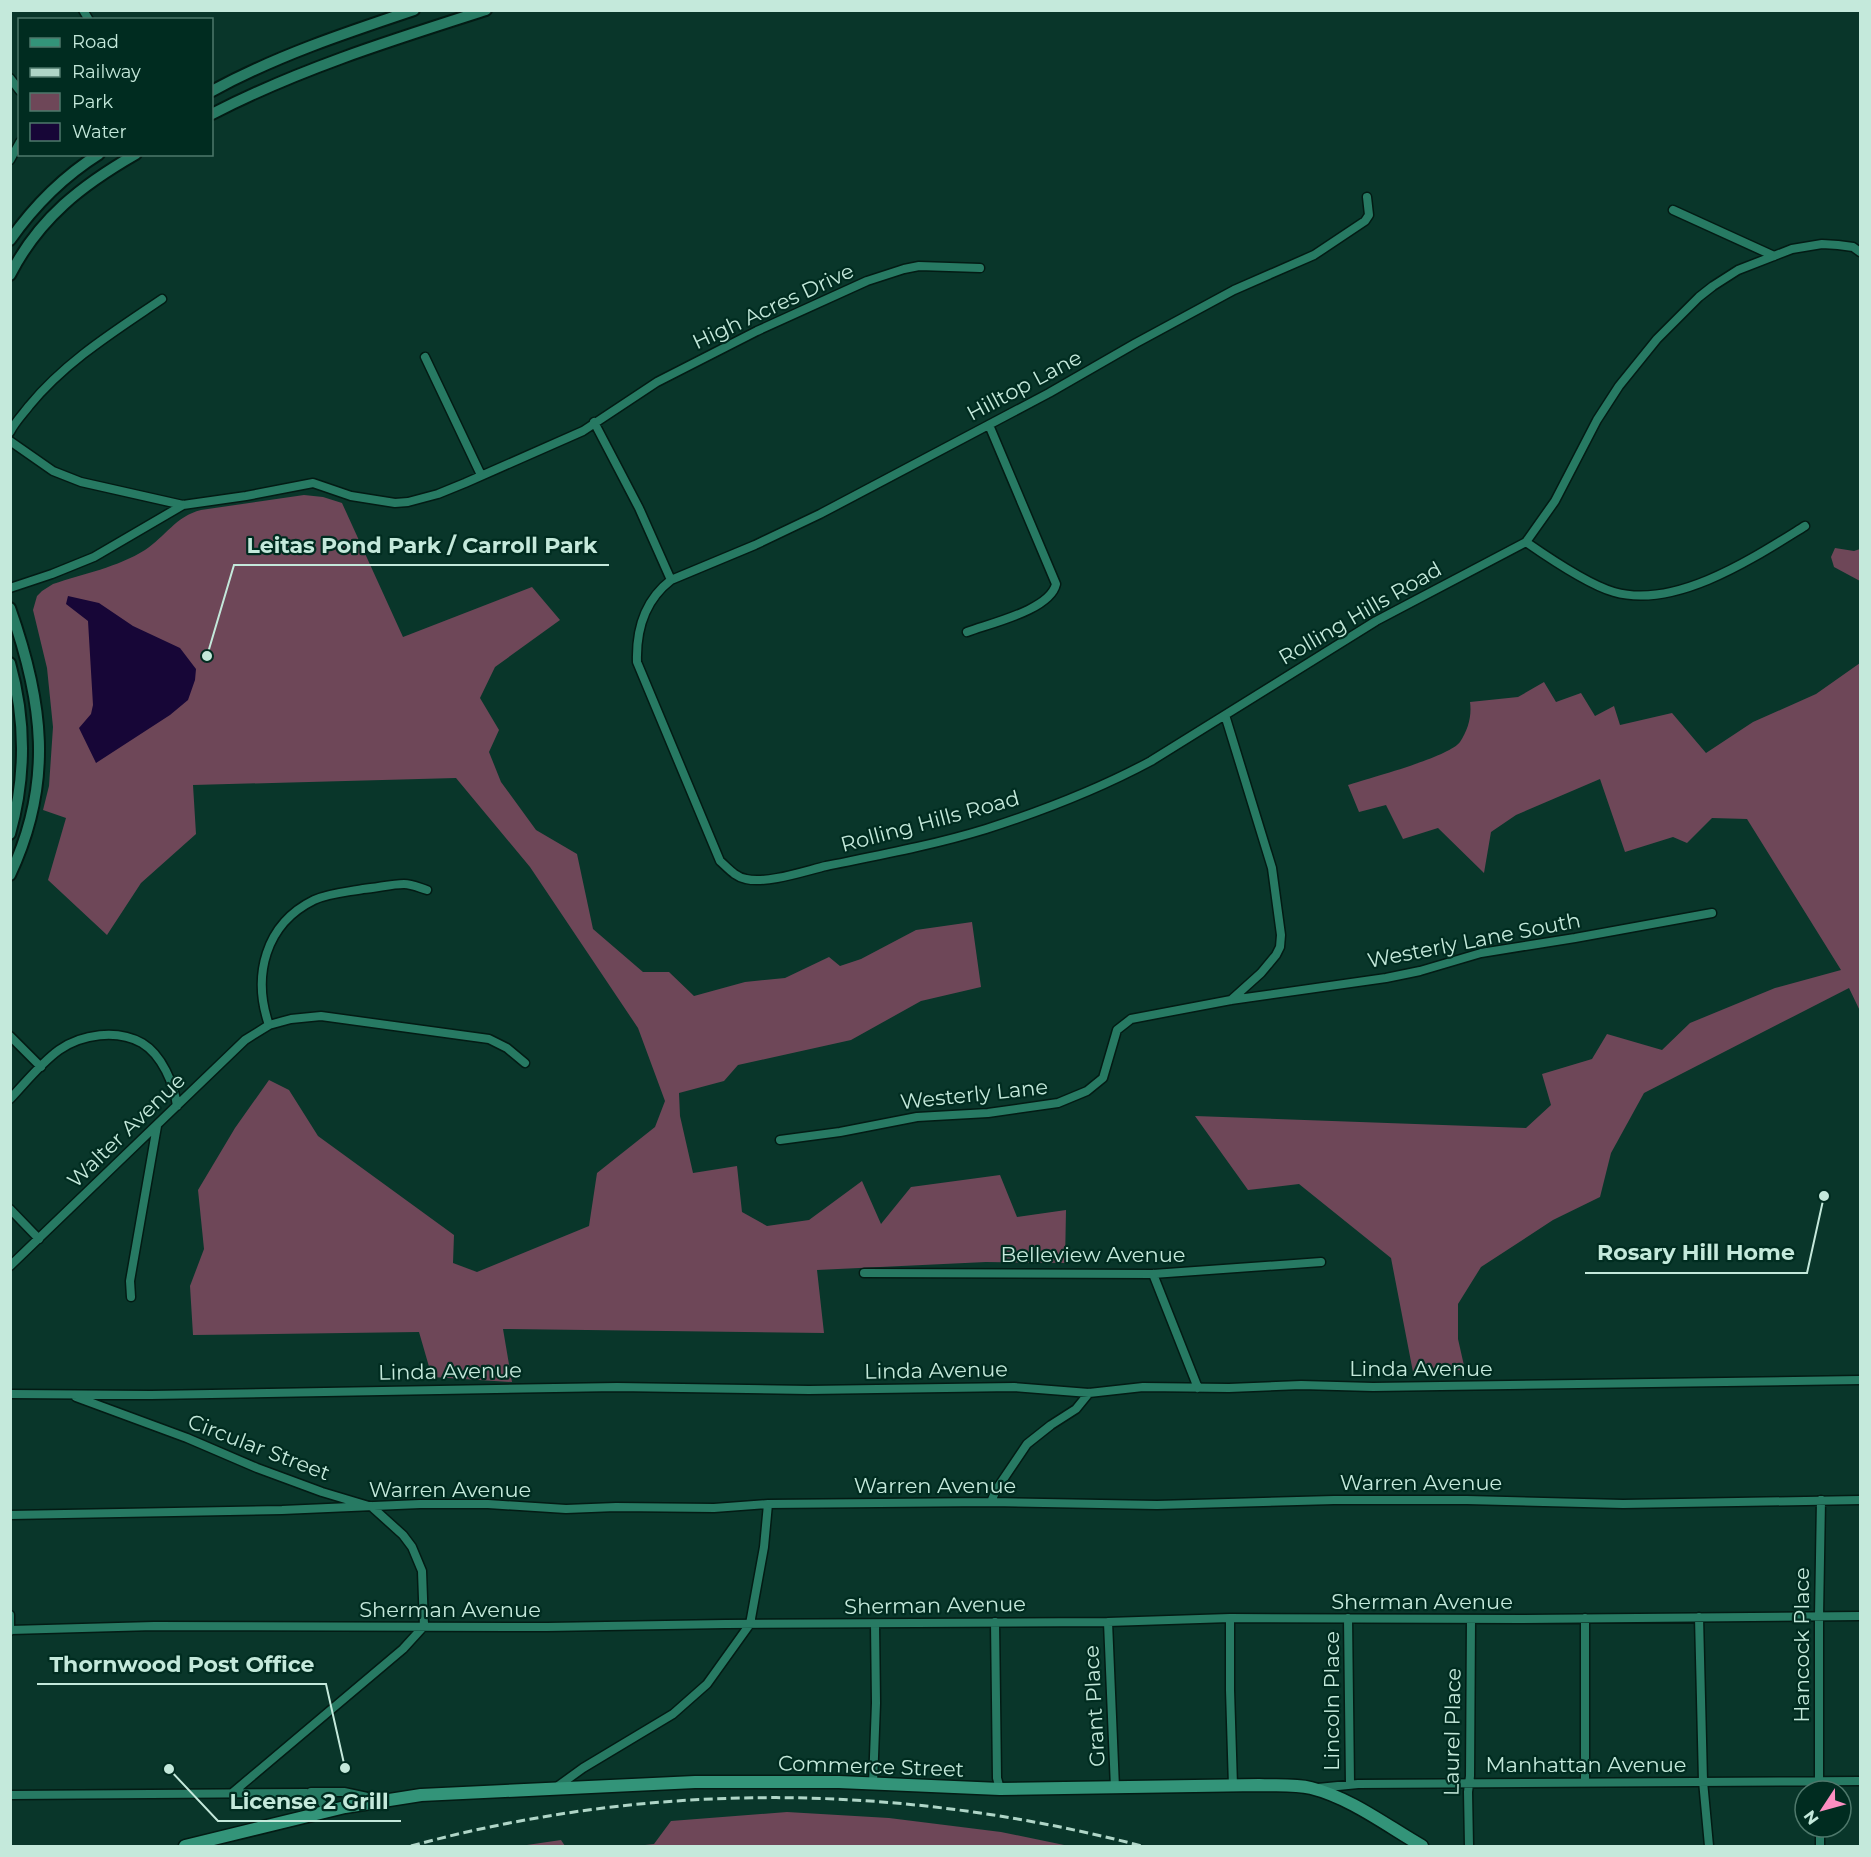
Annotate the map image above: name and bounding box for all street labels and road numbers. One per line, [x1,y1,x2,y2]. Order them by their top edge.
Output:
street label: High Acres Drive [688,258,858,354]
street label: Hilltop Lane [962,344,1086,426]
street label: Rolling Hills Road [1274,556,1446,670]
street label: Rolling Hills Road [838,785,1022,857]
street label: Westerly Lane South [1365,907,1583,973]
street label: Walter Avenue [62,1068,190,1192]
street label: Westerly Lane [899,1074,1049,1114]
street label: Belleview Avenue [1000,1242,1186,1267]
street label: Linda Avenue [864,1356,1008,1384]
street label: Linda Avenue [1349,1356,1493,1381]
street label: Linda Avenue [378,1357,522,1385]
street label: Circular Street [184,1408,334,1486]
street label: Warren Avenue [1340,1470,1502,1495]
street label: Warren Avenue [854,1473,1016,1498]
street label: Warren Avenue [369,1477,531,1502]
street label: Hancock Place [1789,1567,1814,1723]
street label: Sherman Avenue [1331,1589,1513,1614]
street label: Sherman Avenue [844,1591,1026,1619]
street label: Sherman Avenue [359,1597,541,1622]
street label: Lincoln Place [1319,1631,1344,1771]
street label: Grant Place [1078,1644,1110,1768]
street label: Laurel Place [1438,1668,1466,1796]
street label: Commerce Street [777,1750,965,1782]
street label: Manhattan Avenue [1486,1752,1686,1777]

